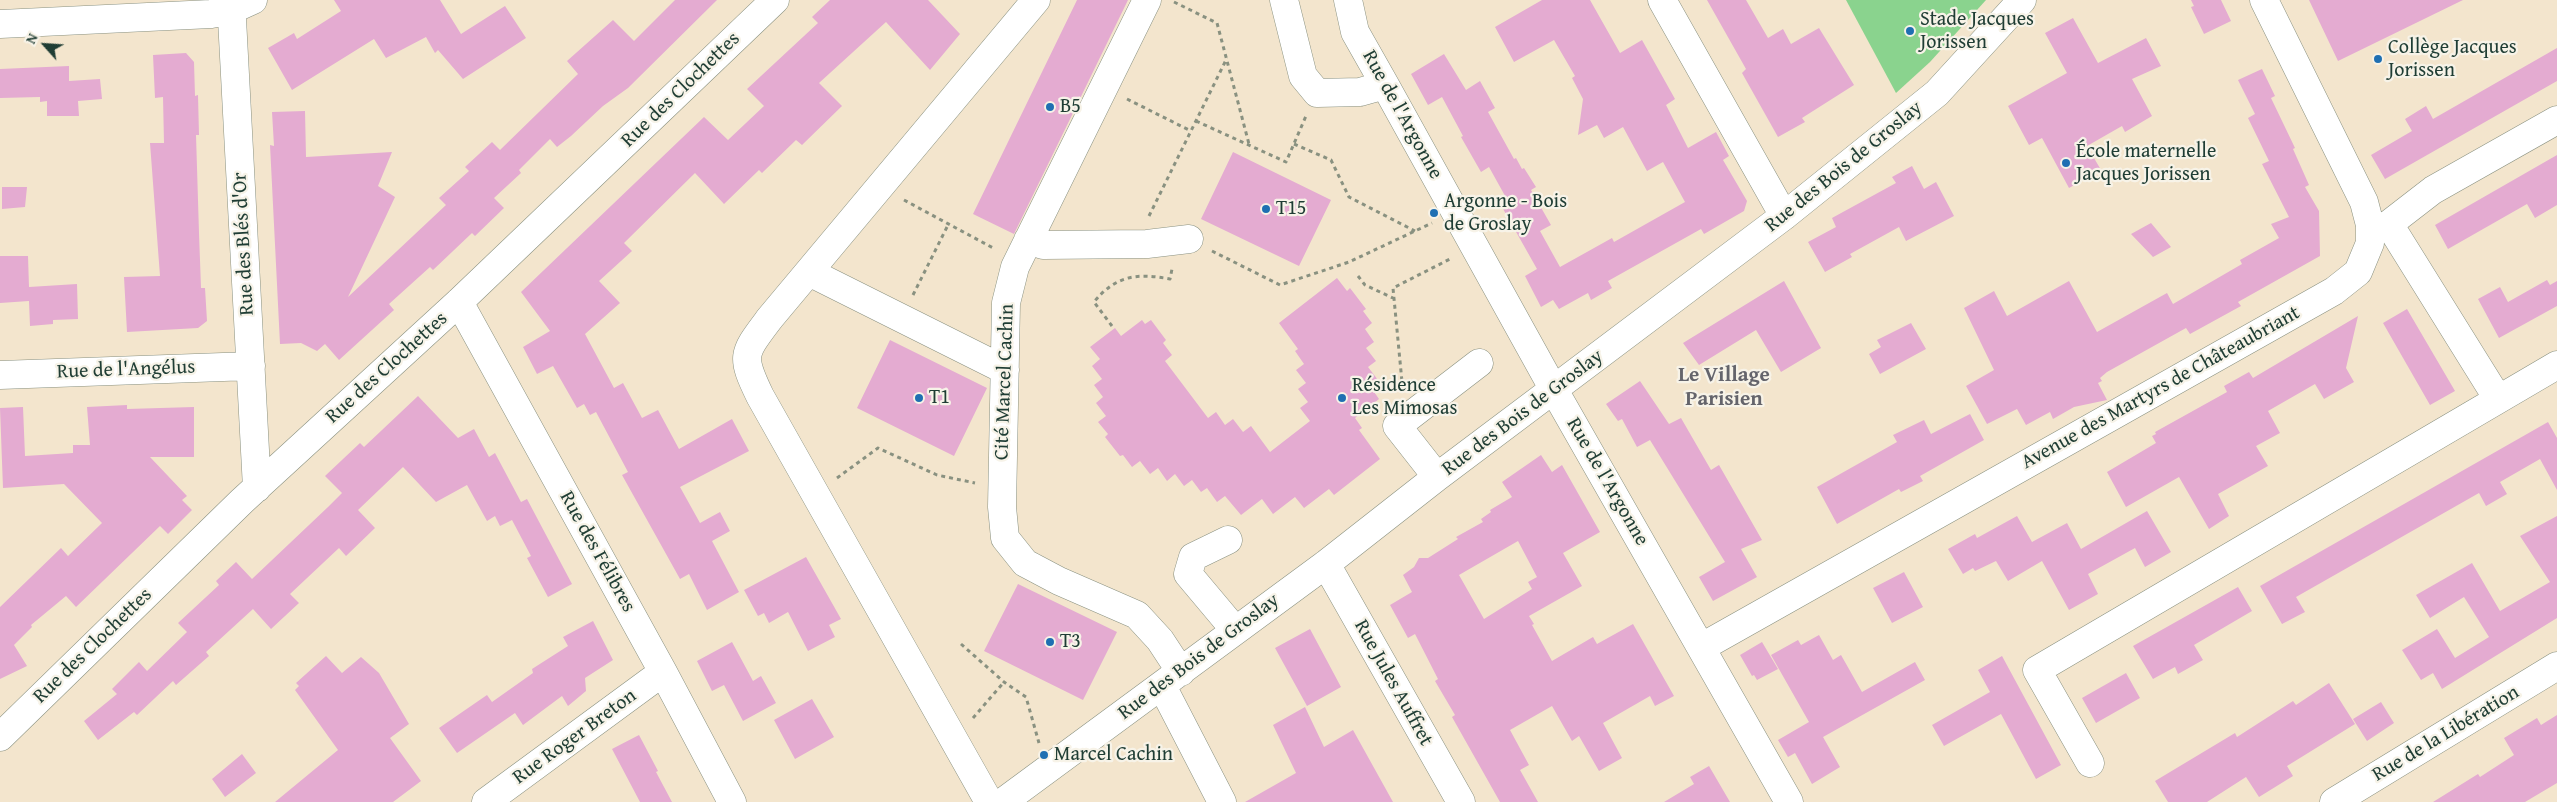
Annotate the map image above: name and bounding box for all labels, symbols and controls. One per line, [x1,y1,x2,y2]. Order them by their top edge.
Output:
place label: Stade Jacques Jorissen [1920,8,2034,55]
north arrow [20,20,70,70]
marker: Stade Jacques Jorissen [1904,25,1916,37]
street label: Rue des Clochettes [617,27,745,153]
text: N [20,30,43,47]
place label: Collège Jacques Jorissen [2388,36,2517,83]
street label: Rue de l'Argonne [1357,46,1447,184]
marker: Collège Jacques Jorissen [2372,53,2384,65]
place label: B5 [1060,95,1081,119]
street label: Rue des Bois de Groslay [1761,96,1927,238]
marker: B5 [1044,101,1056,113]
place label: École maternelle Jacques Jorissen [2076,140,2216,187]
marker: École maternelle Jacques Jorissen [2060,157,2072,169]
street label: Rue des Blés d'Or [228,172,260,316]
place label: Argonne - Bois de Groslay [1444,190,1567,237]
place label: T15 [1276,197,1306,221]
marker: T15 [1260,203,1272,215]
marker: Argonne - Bois de Groslay [1428,207,1440,219]
street label: Avenue des Martyrs de Châteaubriant [2018,301,2304,475]
street label: Cité Marcel Cachin [990,303,1020,461]
street label: Rue des Clochettes [321,307,453,429]
street label: Rue des Bois de Groslay [1438,345,1608,481]
street label: Rue de l'Angélus [56,356,196,384]
district label: Le Village Parisien [1678,363,1770,413]
place label: Résidence Les Mimosas [1352,374,1457,421]
place label: T1 [929,386,950,410]
marker: T1 [913,392,925,404]
marker: Résidence Les Mimosas [1336,392,1348,404]
street label: Rue de l'Argonne [1561,414,1653,550]
street label: Rue des Félibres [554,487,640,617]
street label: Rue des Clochettes [29,583,157,709]
street label: Rue des Bois de Groslay [1114,589,1284,725]
street label: Rue Jules Auffret [1348,616,1438,750]
place label: T3 [1060,630,1081,654]
marker: T3 [1044,636,1056,648]
street label: Rue de la Libération [2368,681,2524,787]
street label: Rue Roger Breton [508,684,642,790]
place label: Marcel Cachin [1054,743,1173,767]
marker: Marcel Cachin [1038,749,1050,761]

